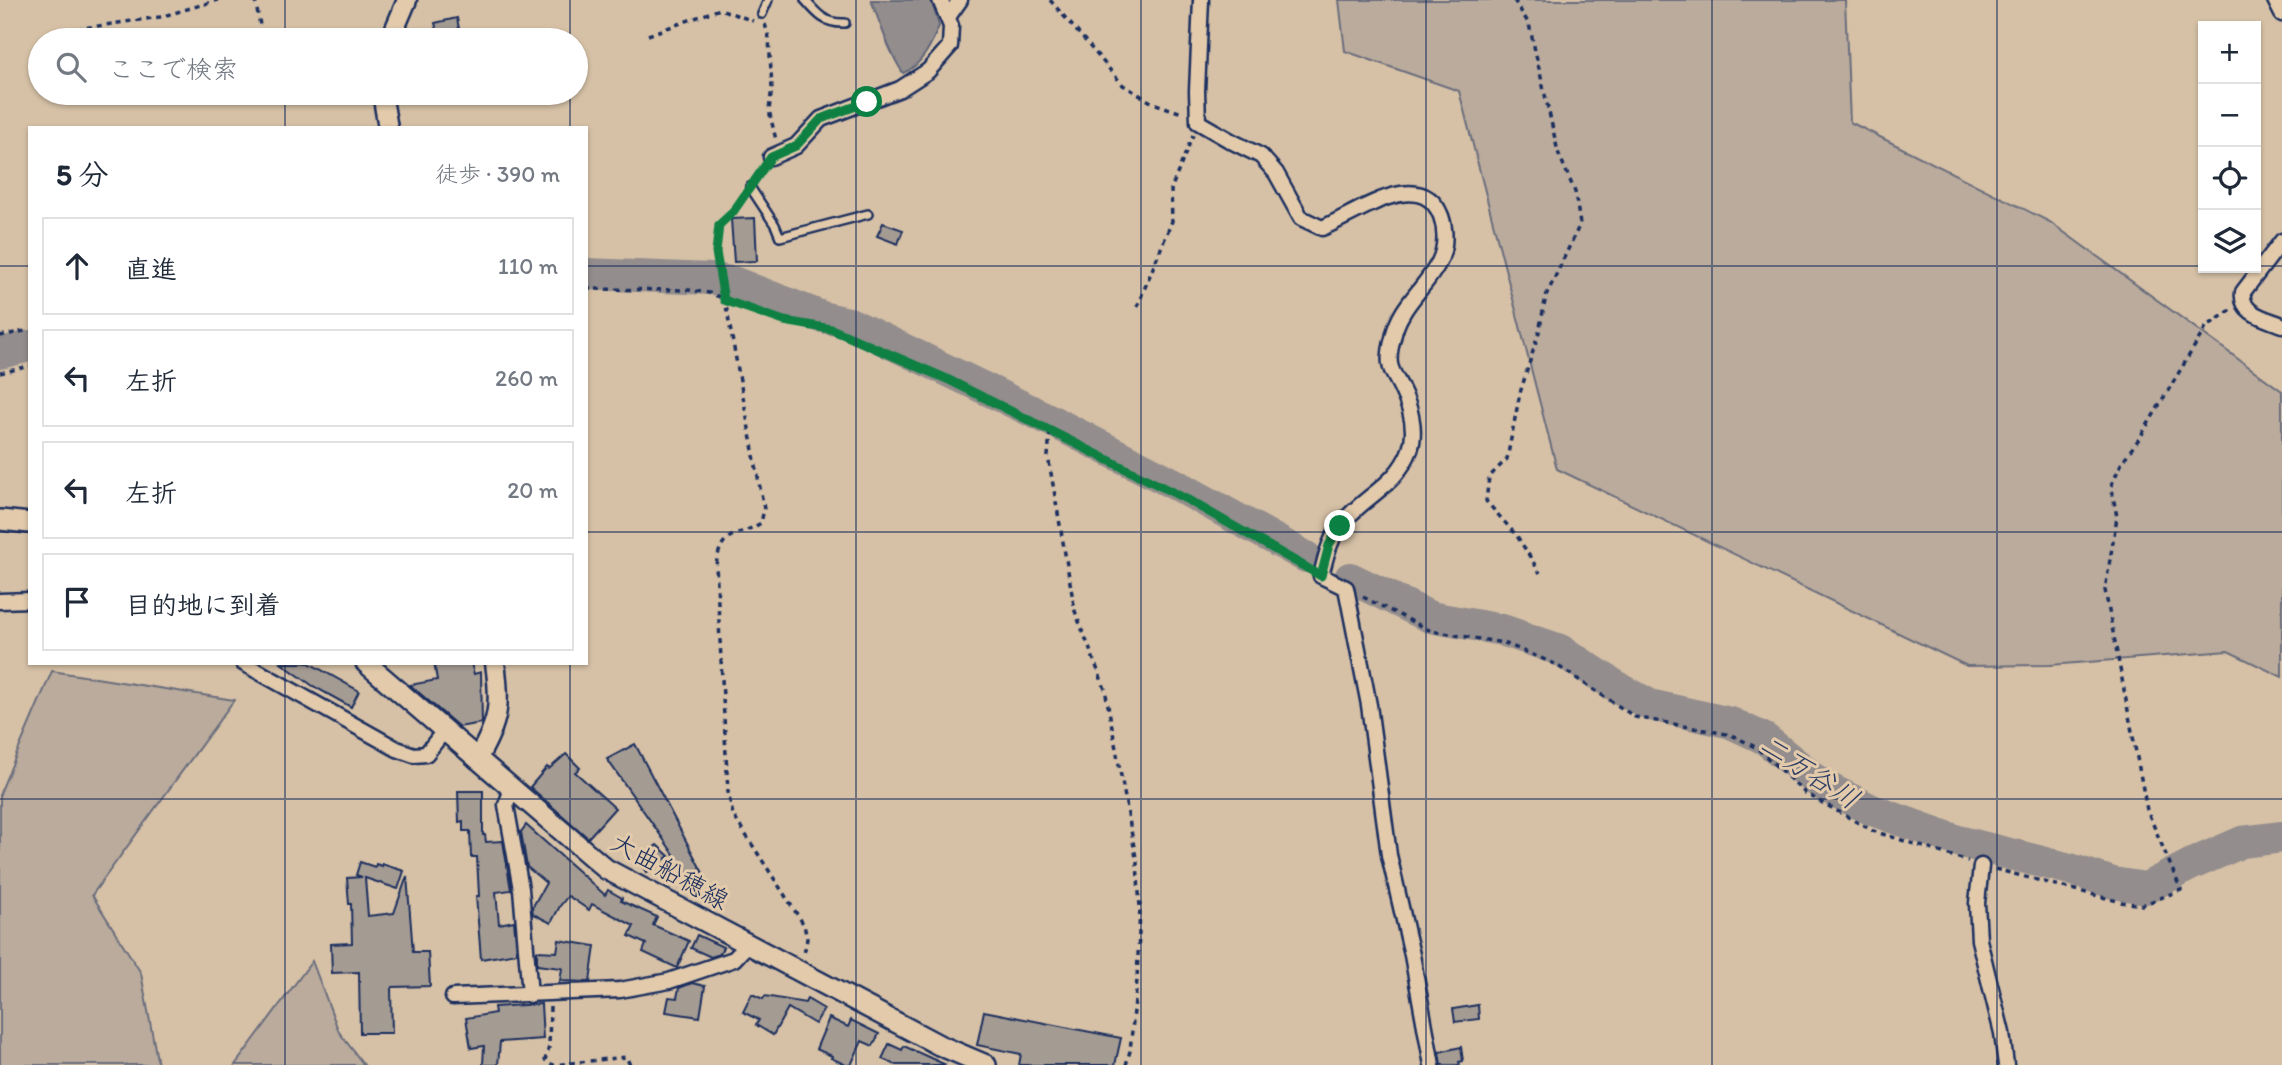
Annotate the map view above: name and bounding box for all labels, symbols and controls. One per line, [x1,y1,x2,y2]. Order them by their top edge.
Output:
map controls [2198,21,2261,273]
button: + [2198,21,2261,84]
search box [28,28,588,105]
icon: search [52,48,90,86]
text: ここで検索 [108,53,238,85]
button: − [2198,84,2261,147]
route start [851,86,882,117]
button: locate [2198,147,2261,210]
text: 5 分 [56,156,109,193]
text: 徒歩 · 390 m [435,160,560,188]
button: layers [2198,210,2261,273]
icon: ahead [58,247,96,285]
text: 110 m [498,252,558,280]
text: 直進 [125,253,177,285]
icon: left [58,359,96,397]
text: 260 m [495,364,558,392]
text: 左折 [125,365,177,397]
icon: left [58,471,96,509]
text: 20 m [507,476,558,504]
text: 左折 [125,477,177,509]
route end [1324,510,1355,541]
icon: arrive [58,583,96,621]
text: 目的地に到着 [125,589,281,621]
water label: 二万谷川 [1754,726,1866,816]
street label: 大曲船穂線 [605,825,735,917]

